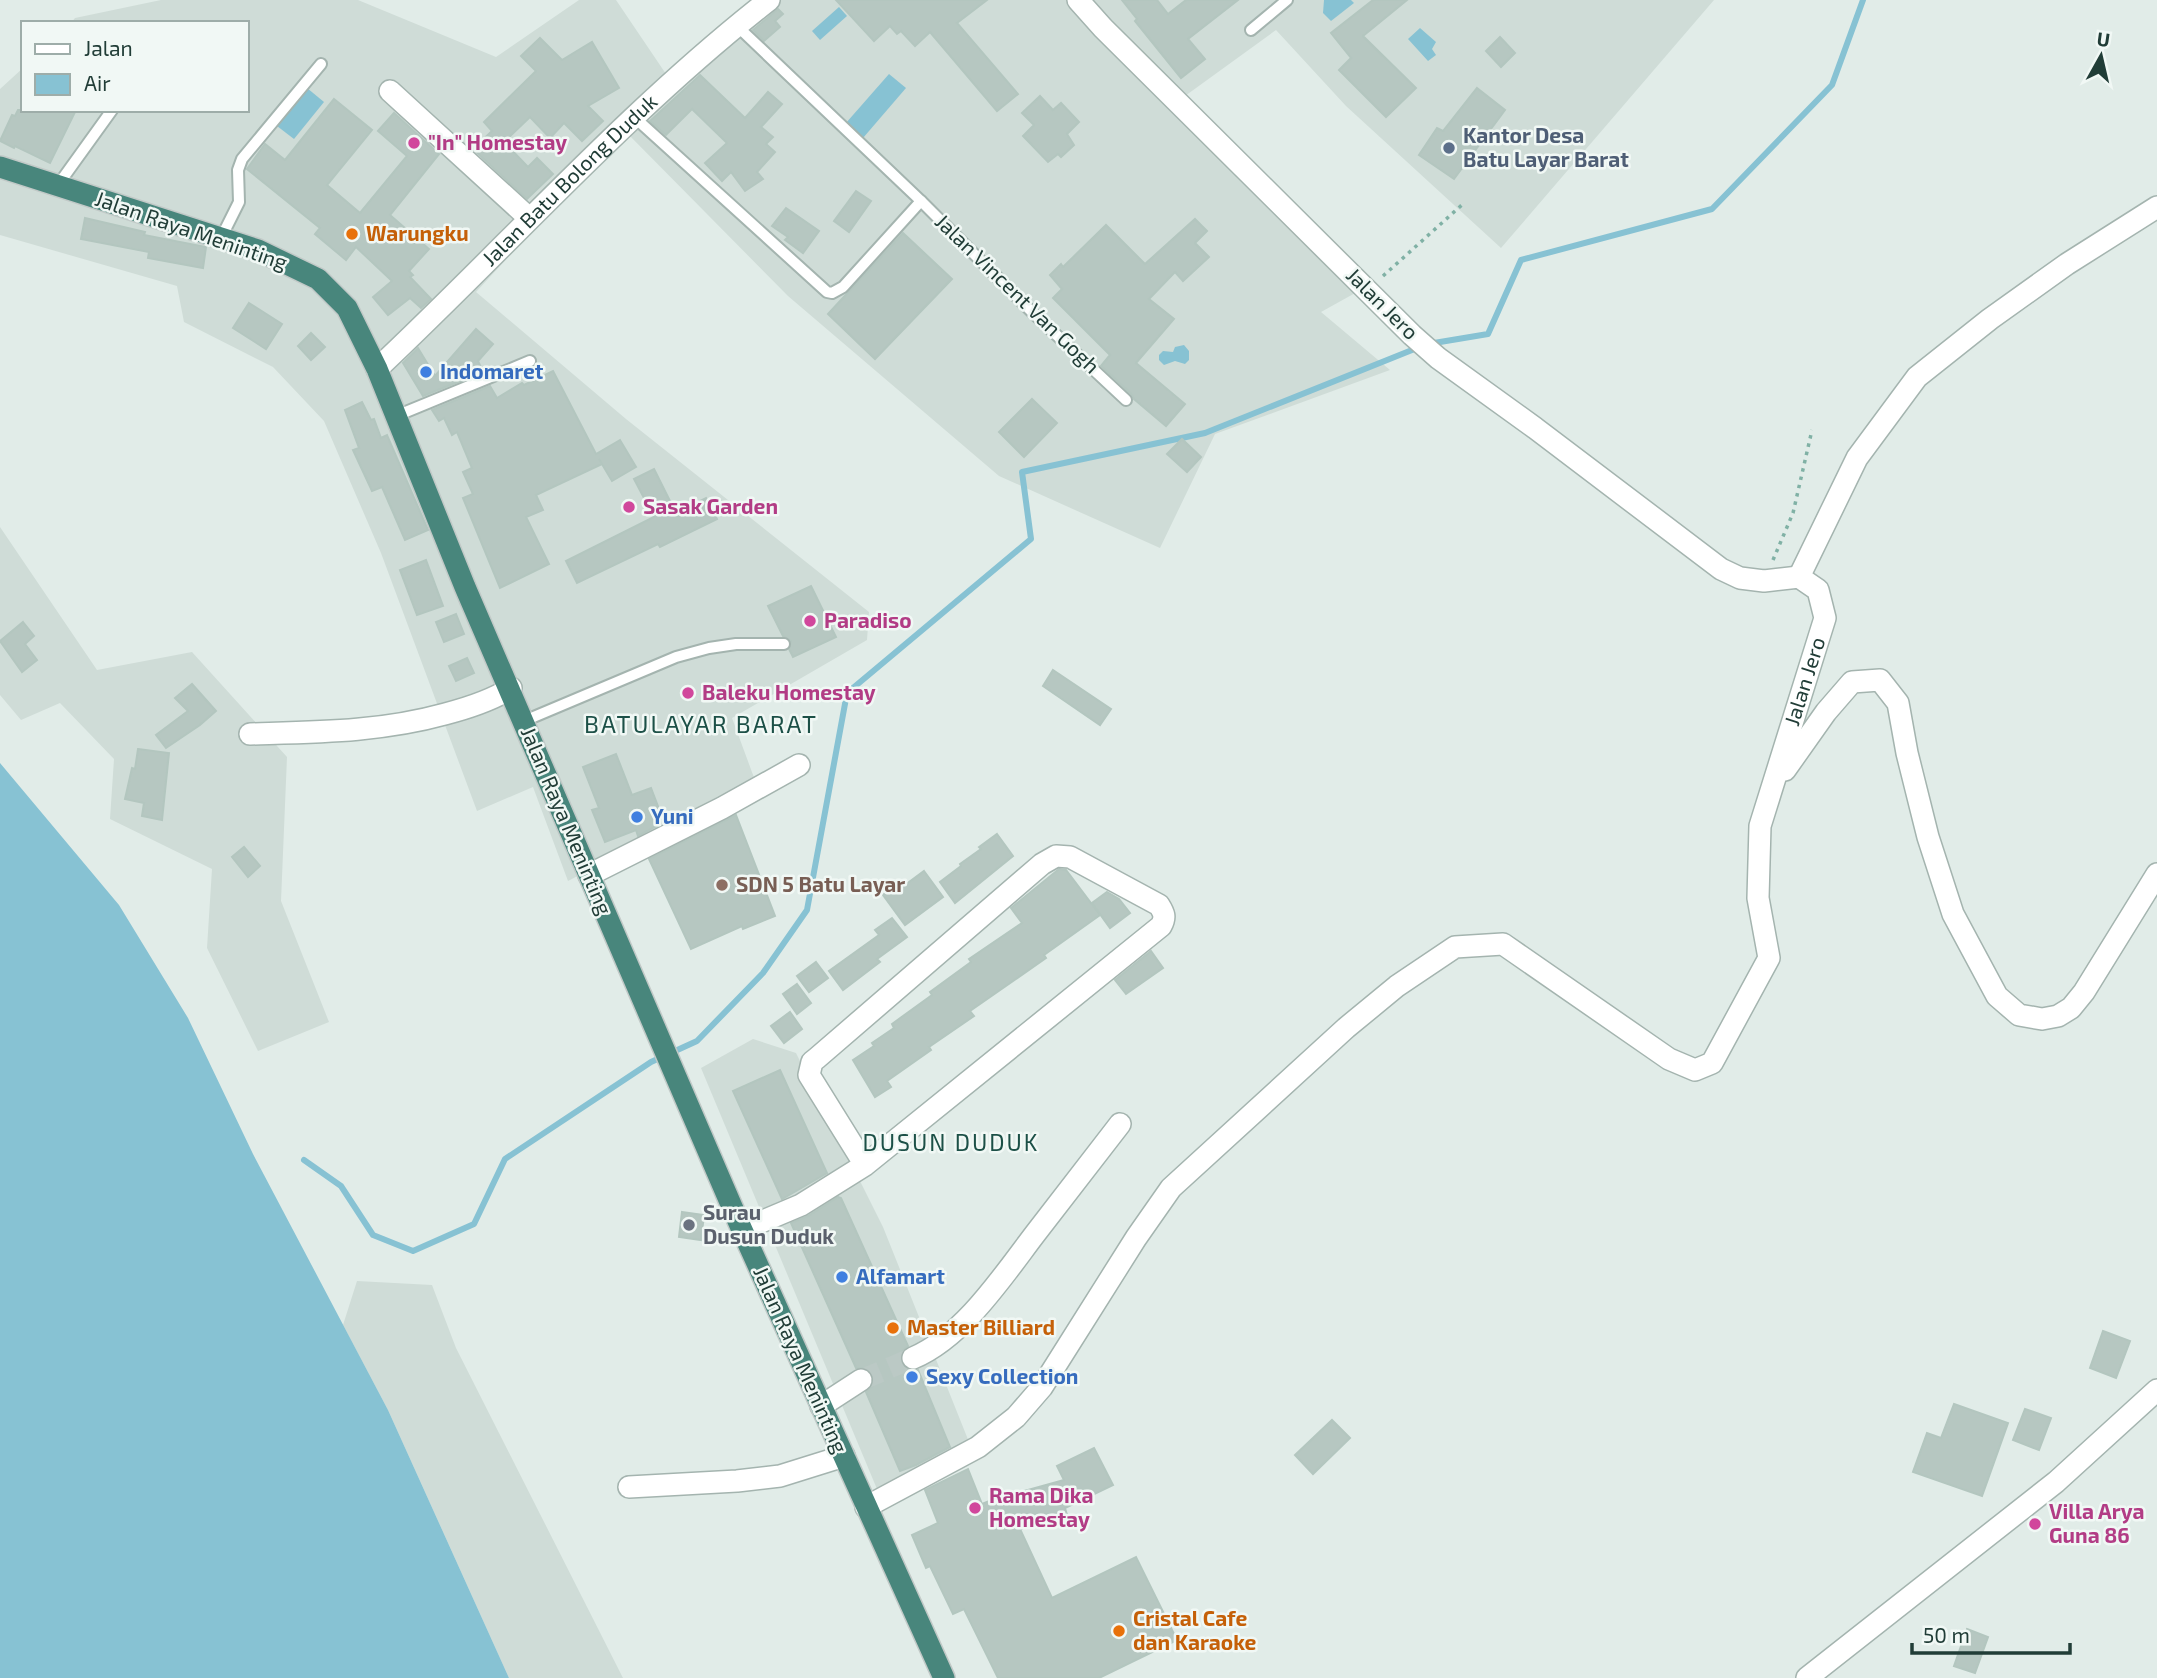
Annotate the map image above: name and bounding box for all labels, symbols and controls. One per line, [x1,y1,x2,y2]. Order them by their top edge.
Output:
legend [21,21,248,112]
north arrow [2066,21,2136,91]
text: U [2095,26,2111,51]
text: Jalan [84,35,133,60]
text: Air [84,70,111,95]
street label: Jalan Batu Bolong Duduk [476,88,662,270]
place label: Kantor Desa Batu Layar Barat [1463,122,1629,172]
place label: "In" Homestay [428,129,567,155]
marker: "In" Homestay [406,135,422,151]
marker: Kantor Desa Batu Layar Barat [1441,140,1457,156]
street label: Jalan Raya Meninting [92,185,291,274]
street label: Jalan Vincent Van Gogh [931,208,1105,378]
place label: Warungku [366,220,469,245]
marker: Warungku [344,226,360,242]
street label: Jalan Jero [1342,262,1424,344]
place label: Indomaret [440,358,544,383]
marker: Indomaret [418,364,434,380]
place label: Sasak Garden [643,493,778,518]
marker: Sasak Garden [621,499,637,515]
place label: Paradiso [824,607,912,632]
marker: Paradiso [802,613,818,629]
street label: Jalan Jero [1778,634,1829,728]
place label: Baleku Homestay [702,679,876,705]
marker: Baleku Homestay [680,685,696,701]
district label: BATULAYAR BARAT [584,709,818,738]
street label: Jalan Raya Meninting [517,723,618,918]
place label: Yuni [651,803,694,828]
marker: Yuni [629,809,645,825]
place label: SDN 5 Batu Layar [736,871,905,897]
marker: SDN 5 Batu Layar [714,877,730,893]
district label: DUSUN DUDUK [863,1128,1039,1156]
place label: Surau Dusun Duduk [703,1199,834,1248]
marker: Surau Dusun Duduk [681,1217,697,1233]
street label: Jalan Raya Meninting [749,1262,854,1457]
place label: Alfamart [856,1263,945,1288]
marker: Alfamart [834,1269,850,1285]
place label: Master Billiard [907,1314,1055,1339]
marker: Master Billiard [885,1320,901,1336]
place label: Sexy Collection [926,1363,1078,1389]
marker: Sexy Collection [904,1369,920,1385]
place label: Rama Dika Homestay [989,1482,1093,1532]
place label: Villa Arya Guna 86 [2049,1498,2144,1547]
marker: Rama Dika Homestay [967,1500,983,1516]
marker: Villa Arya Guna 86 [2027,1516,2043,1532]
place label: Cristal Cafe dan Karaoke [1133,1605,1257,1654]
scale bar [1912,1612,2070,1656]
text: 50 m [1923,1622,1970,1647]
marker: Cristal Cafe dan Karaoke [1111,1623,1127,1639]

